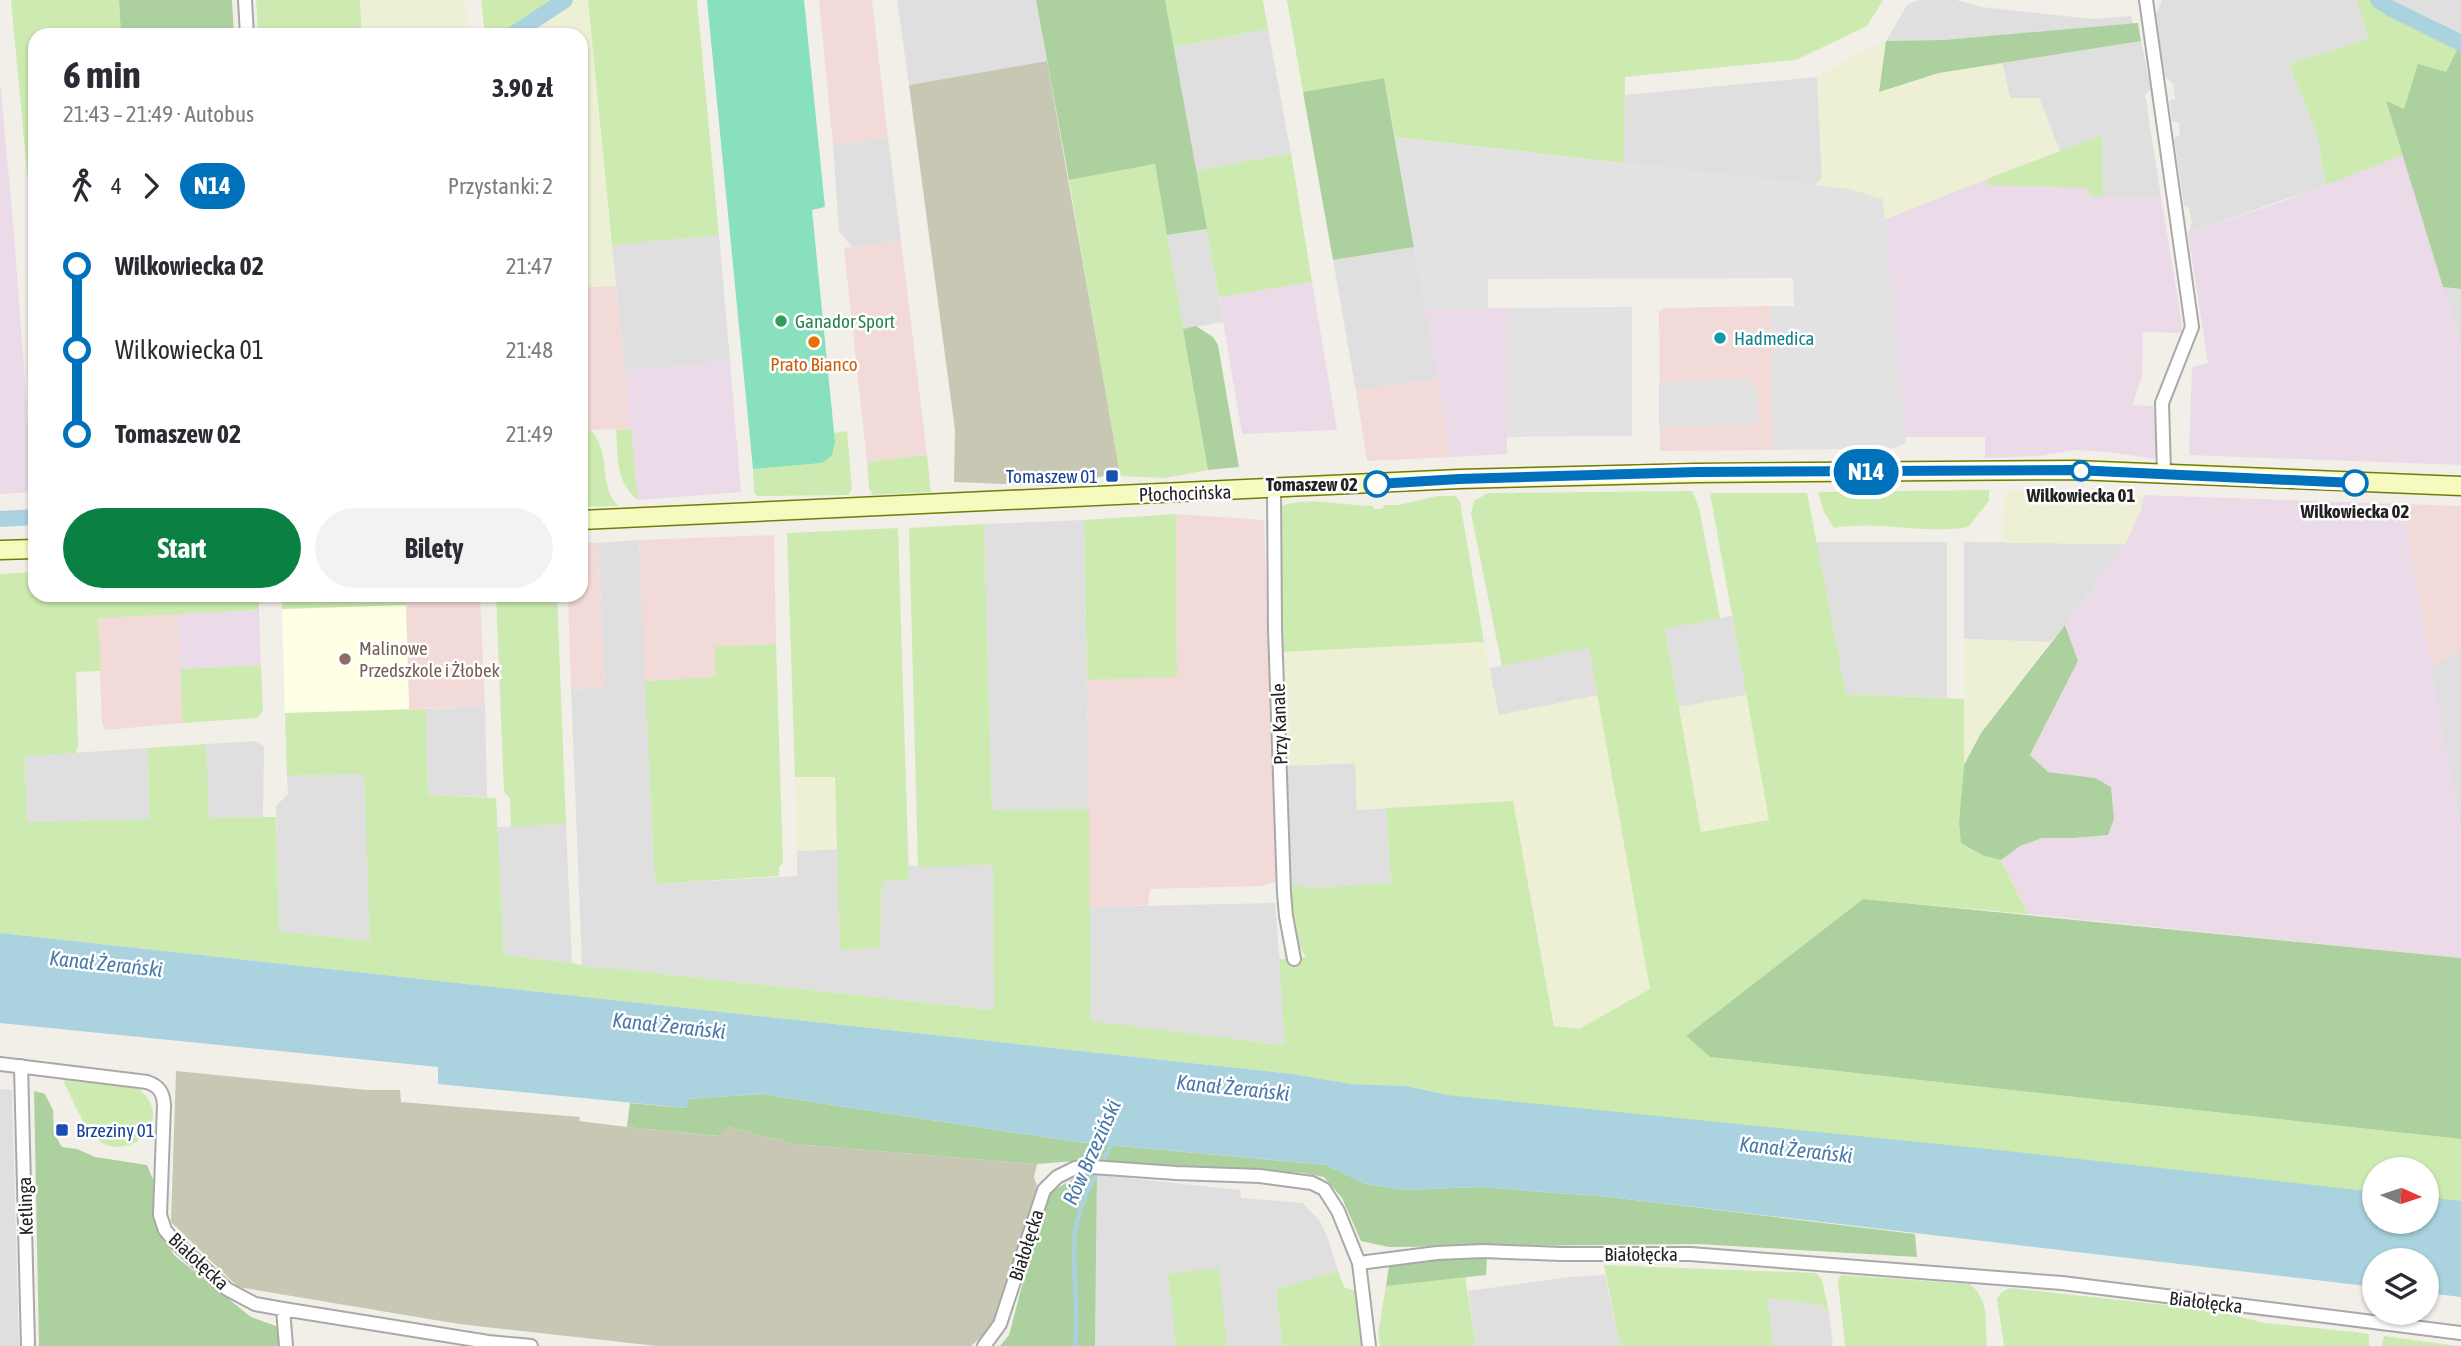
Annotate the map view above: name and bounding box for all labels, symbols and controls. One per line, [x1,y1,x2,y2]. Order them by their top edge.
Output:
text: 6 min [63,53,141,96]
text: 3.90 zł [492,73,553,103]
text: 21:43 – 21:49 · Autobus [63,101,254,127]
icon: walk [63,167,101,205]
icon: forward [132,167,170,205]
text: N14 [194,172,231,199]
text: 4 [111,173,122,199]
text: Przystanki: 2 [448,173,553,199]
text: Wilkowiecka 02 [115,251,264,281]
text: 21:47 [506,253,553,279]
place label: Ganador Sport [795,310,895,332]
marker: Ganador Sport [773,313,789,329]
place label: Hadmedica [1734,327,1814,349]
marker: Hadmedica [1712,330,1728,346]
marker: Prato Bianco [806,334,822,350]
text: Wilkowiecka 01 [115,335,264,365]
text: 21:48 [506,337,553,363]
place label: Prato Bianco [770,353,858,375]
text: Tomaszew 02 [115,419,241,449]
text: 21:49 [506,421,553,447]
line badge: N14 [1826,449,1906,495]
text: N14 [1848,458,1884,485]
marker: Wilkowiecka 01 [2071,461,2091,481]
place label: Tomaszew 01 [1006,465,1098,487]
marker: Tomaszew 01 [1104,468,1120,484]
marker: Wilkowiecka 02 [2342,470,2368,496]
marker: Tomaszew 02 [1364,471,1390,497]
place label: Tomaszew 02 [1266,473,1358,495]
street label: Płochocińska [1138,480,1232,506]
place label: Wilkowiecka 01 [2026,484,2135,506]
place label: Wilkowiecka 02 [2300,500,2409,522]
button: Start [63,508,301,588]
button: Bilety [315,508,553,588]
place label: Malinowe Przedszkole i Żłobek [359,637,501,681]
marker: Malinowe Przedszkole i Żłobek [337,651,353,667]
street label: Przy Kanale [1267,683,1291,765]
water label: Kanał Żerański [48,945,164,981]
water label: Kanał Żerański [611,1007,727,1043]
water label: Kanał Żerański [1175,1069,1291,1105]
water label: Rów Brzeziński [1057,1096,1125,1208]
place label: Brzeziny 01 [76,1119,155,1141]
marker: Brzeziny 01 [54,1122,70,1138]
water label: Kanał Żerański [1738,1131,1854,1167]
north arrow [2362,1157,2440,1234]
map controls [2362,1157,2439,1325]
street label: Ketlinga [13,1176,37,1236]
street label: Białołęcka [1004,1207,1048,1283]
street label: Białołęcka [165,1228,233,1294]
street label: Białołęcka [1604,1243,1678,1265]
button: layers [2362,1248,2439,1325]
street label: Białołęcka [2168,1287,2244,1317]

